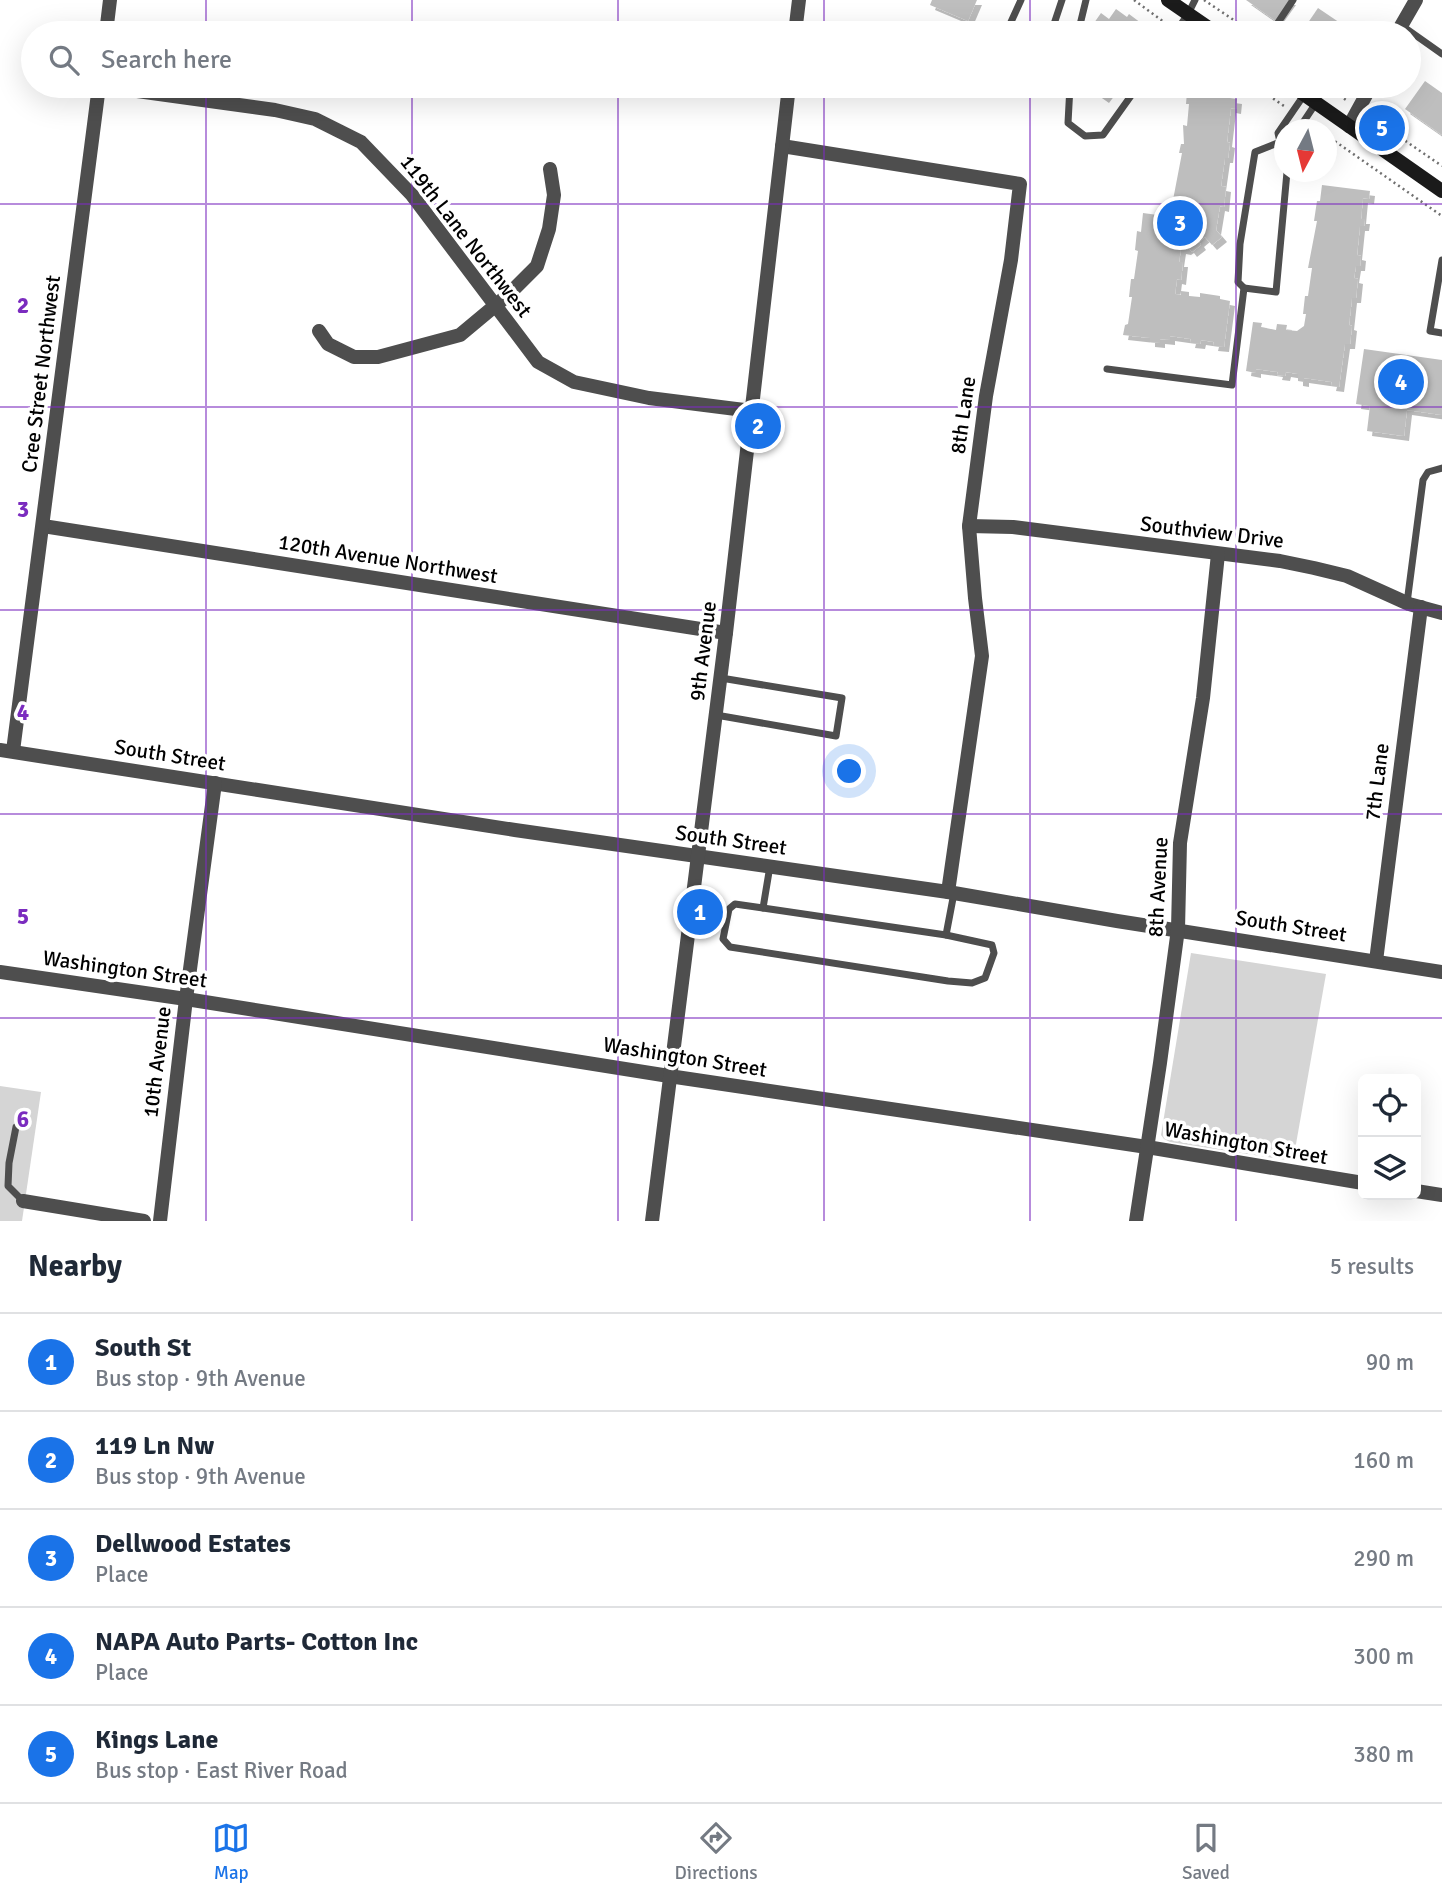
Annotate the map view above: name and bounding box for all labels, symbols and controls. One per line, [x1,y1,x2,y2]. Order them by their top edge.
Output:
search box [21,21,1421,98]
icon: search [45,41,83,79]
text: Search here [101,44,232,76]
pin: 5 [1359,102,1405,154]
north arrow [1274,119,1337,182]
street label: 119th Lane Northwest [394,150,538,322]
pin: 3 [1157,197,1203,249]
street label: Cree Street Northwest [16,274,66,474]
text: 2 [17,291,29,320]
pin: 4 [1378,356,1424,408]
street label: 8th Lane [945,375,981,455]
pin: 2 [735,400,781,452]
text: 3 [17,495,29,524]
street label: Southview Drive [1139,510,1285,554]
street label: 120th Avenue Northwest [277,529,499,589]
street label: 9th Avenue [684,600,722,702]
text: 4 [17,698,29,727]
street label: South Street [113,733,227,777]
street label: 7th Lane [1359,742,1395,822]
your location [832,754,866,788]
street label: South Street [674,819,788,861]
street label: 8th Avenue [1142,836,1174,938]
pin: 1 [677,886,723,938]
text: 5 [17,902,29,931]
street label: South Street [1234,904,1348,948]
street label: Washington Street [41,945,209,993]
street label: 10th Avenue [137,1005,177,1119]
street label: Washington Street [601,1031,769,1083]
map controls [1358,1074,1421,1200]
button: locate [1358,1074,1421,1137]
text: 6 [17,1105,29,1134]
street label: Washington Street [1162,1116,1330,1170]
button: layers [1358,1137,1421,1200]
text: Nearby [28,1248,122,1285]
text: 5 results [1330,1252,1414,1281]
text: South St [95,1332,191,1364]
text: 1 [45,1348,57,1377]
text: 90 m [1366,1348,1414,1377]
text: Bus stop · 9th Avenue [95,1364,306,1393]
text: 119 Ln Nw [95,1430,214,1462]
text: 2 [45,1446,57,1475]
text: 160 m [1353,1446,1414,1475]
text: Bus stop · 9th Avenue [95,1462,306,1491]
text: Dellwood Estates [95,1528,291,1560]
text: 3 [45,1544,57,1573]
text: 290 m [1353,1544,1414,1573]
text: Place [95,1560,149,1589]
text: NAPA Auto Parts- Cotton Inc [95,1626,418,1658]
text: 4 [45,1642,57,1671]
text: 300 m [1353,1642,1414,1671]
text: Place [95,1658,149,1687]
text: Kings Lane [95,1724,218,1756]
text: 5 [45,1740,57,1769]
text: 380 m [1353,1740,1414,1769]
text: Bus stop · East River Road [95,1756,348,1785]
tab: Map [212,1819,250,1885]
tab: Directions [675,1819,758,1885]
tab: Saved [1182,1819,1230,1885]

